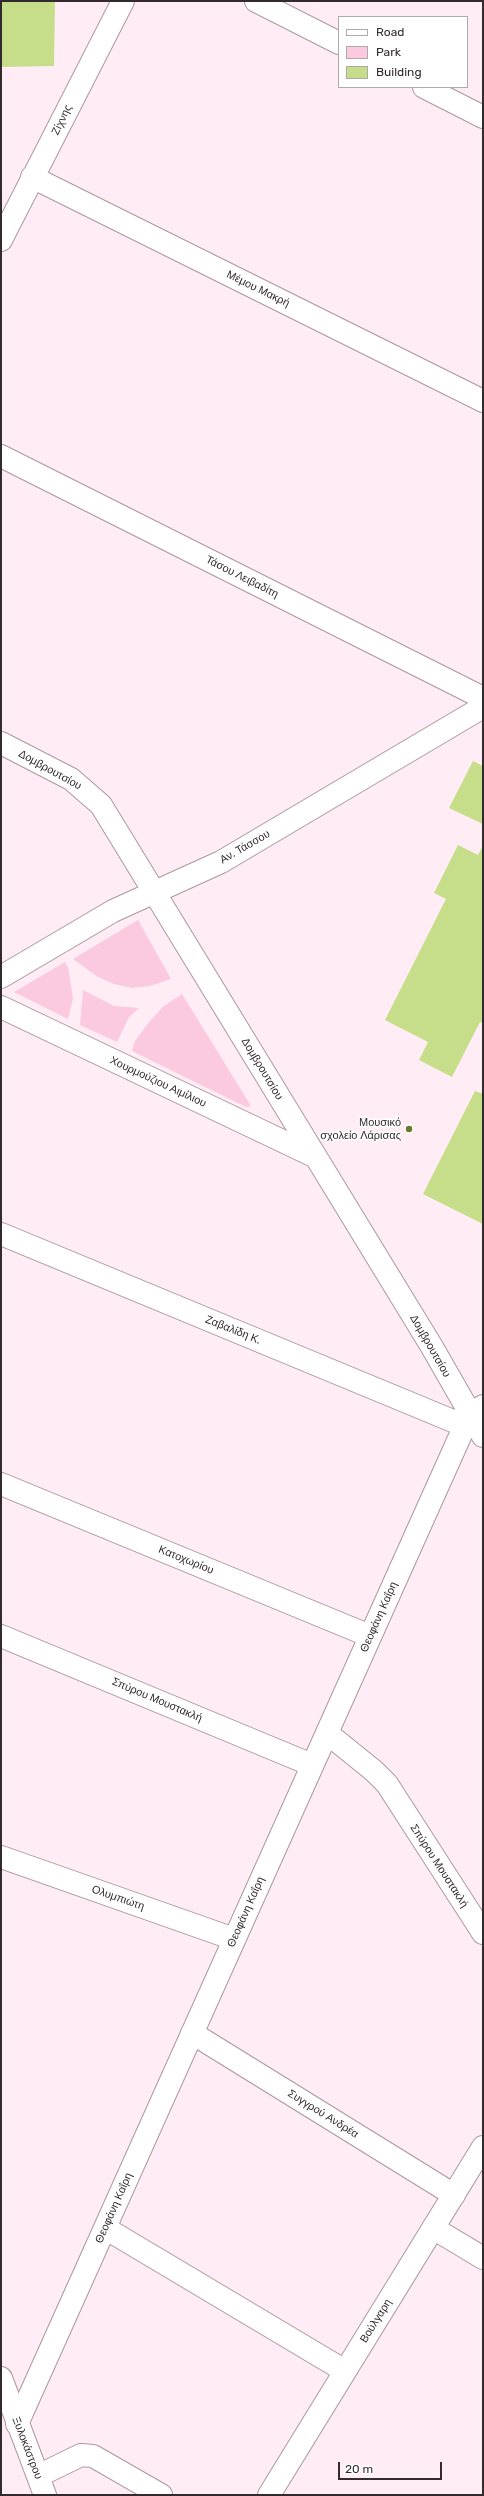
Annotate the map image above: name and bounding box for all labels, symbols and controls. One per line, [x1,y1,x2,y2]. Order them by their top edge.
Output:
legend [338,16,468,88]
text: Road [376,25,404,39]
text: Park [376,45,401,59]
text: Building [376,65,422,79]
street label: Ζίχνης [49,103,75,137]
street label: Μέμου Μακρή [224,268,292,310]
street label: Τάσου Λειβαδίτη [203,553,281,601]
street label: Δομβρουτσίου [16,747,84,793]
street label: Αν. Τάσσου [218,827,272,867]
street label: Δομβρουτσίου [238,1036,286,1102]
street label: Χουρμούζιου Αιμίλιου [108,1054,208,1110]
place label: Μουσικό σχολείο Λάρισας [320,1116,401,1142]
marker: Μουσικό σχολείο Λάρισας [404,1124,414,1134]
street label: Δομβρουτσίου [407,1312,453,1380]
street label: Ζαβαλίδη Κ. [203,1313,263,1347]
street label: Κατοχωρίου [156,1543,216,1577]
street label: Θεοφάνη Καΐρη [358,1580,400,1654]
street label: Σπύρου Μουστακλή [110,1675,204,1725]
street label: Σπύρου Μουστακλή [407,1822,471,1910]
street label: Θεοφάνη Καΐρη [225,1875,267,1949]
street label: Ολυμπιώτη [90,1883,146,1913]
street label: Συγγρού Ανδρέα [285,2087,361,2141]
street label: Θεοφάνη Καΐρη [93,2171,135,2245]
street label: Βούλγαρη [357,2297,395,2345]
street label: Ξυλοκάστρου [9,2415,45,2481]
scale bar [340,2454,444,2480]
text: 20 m [345,2462,373,2476]

